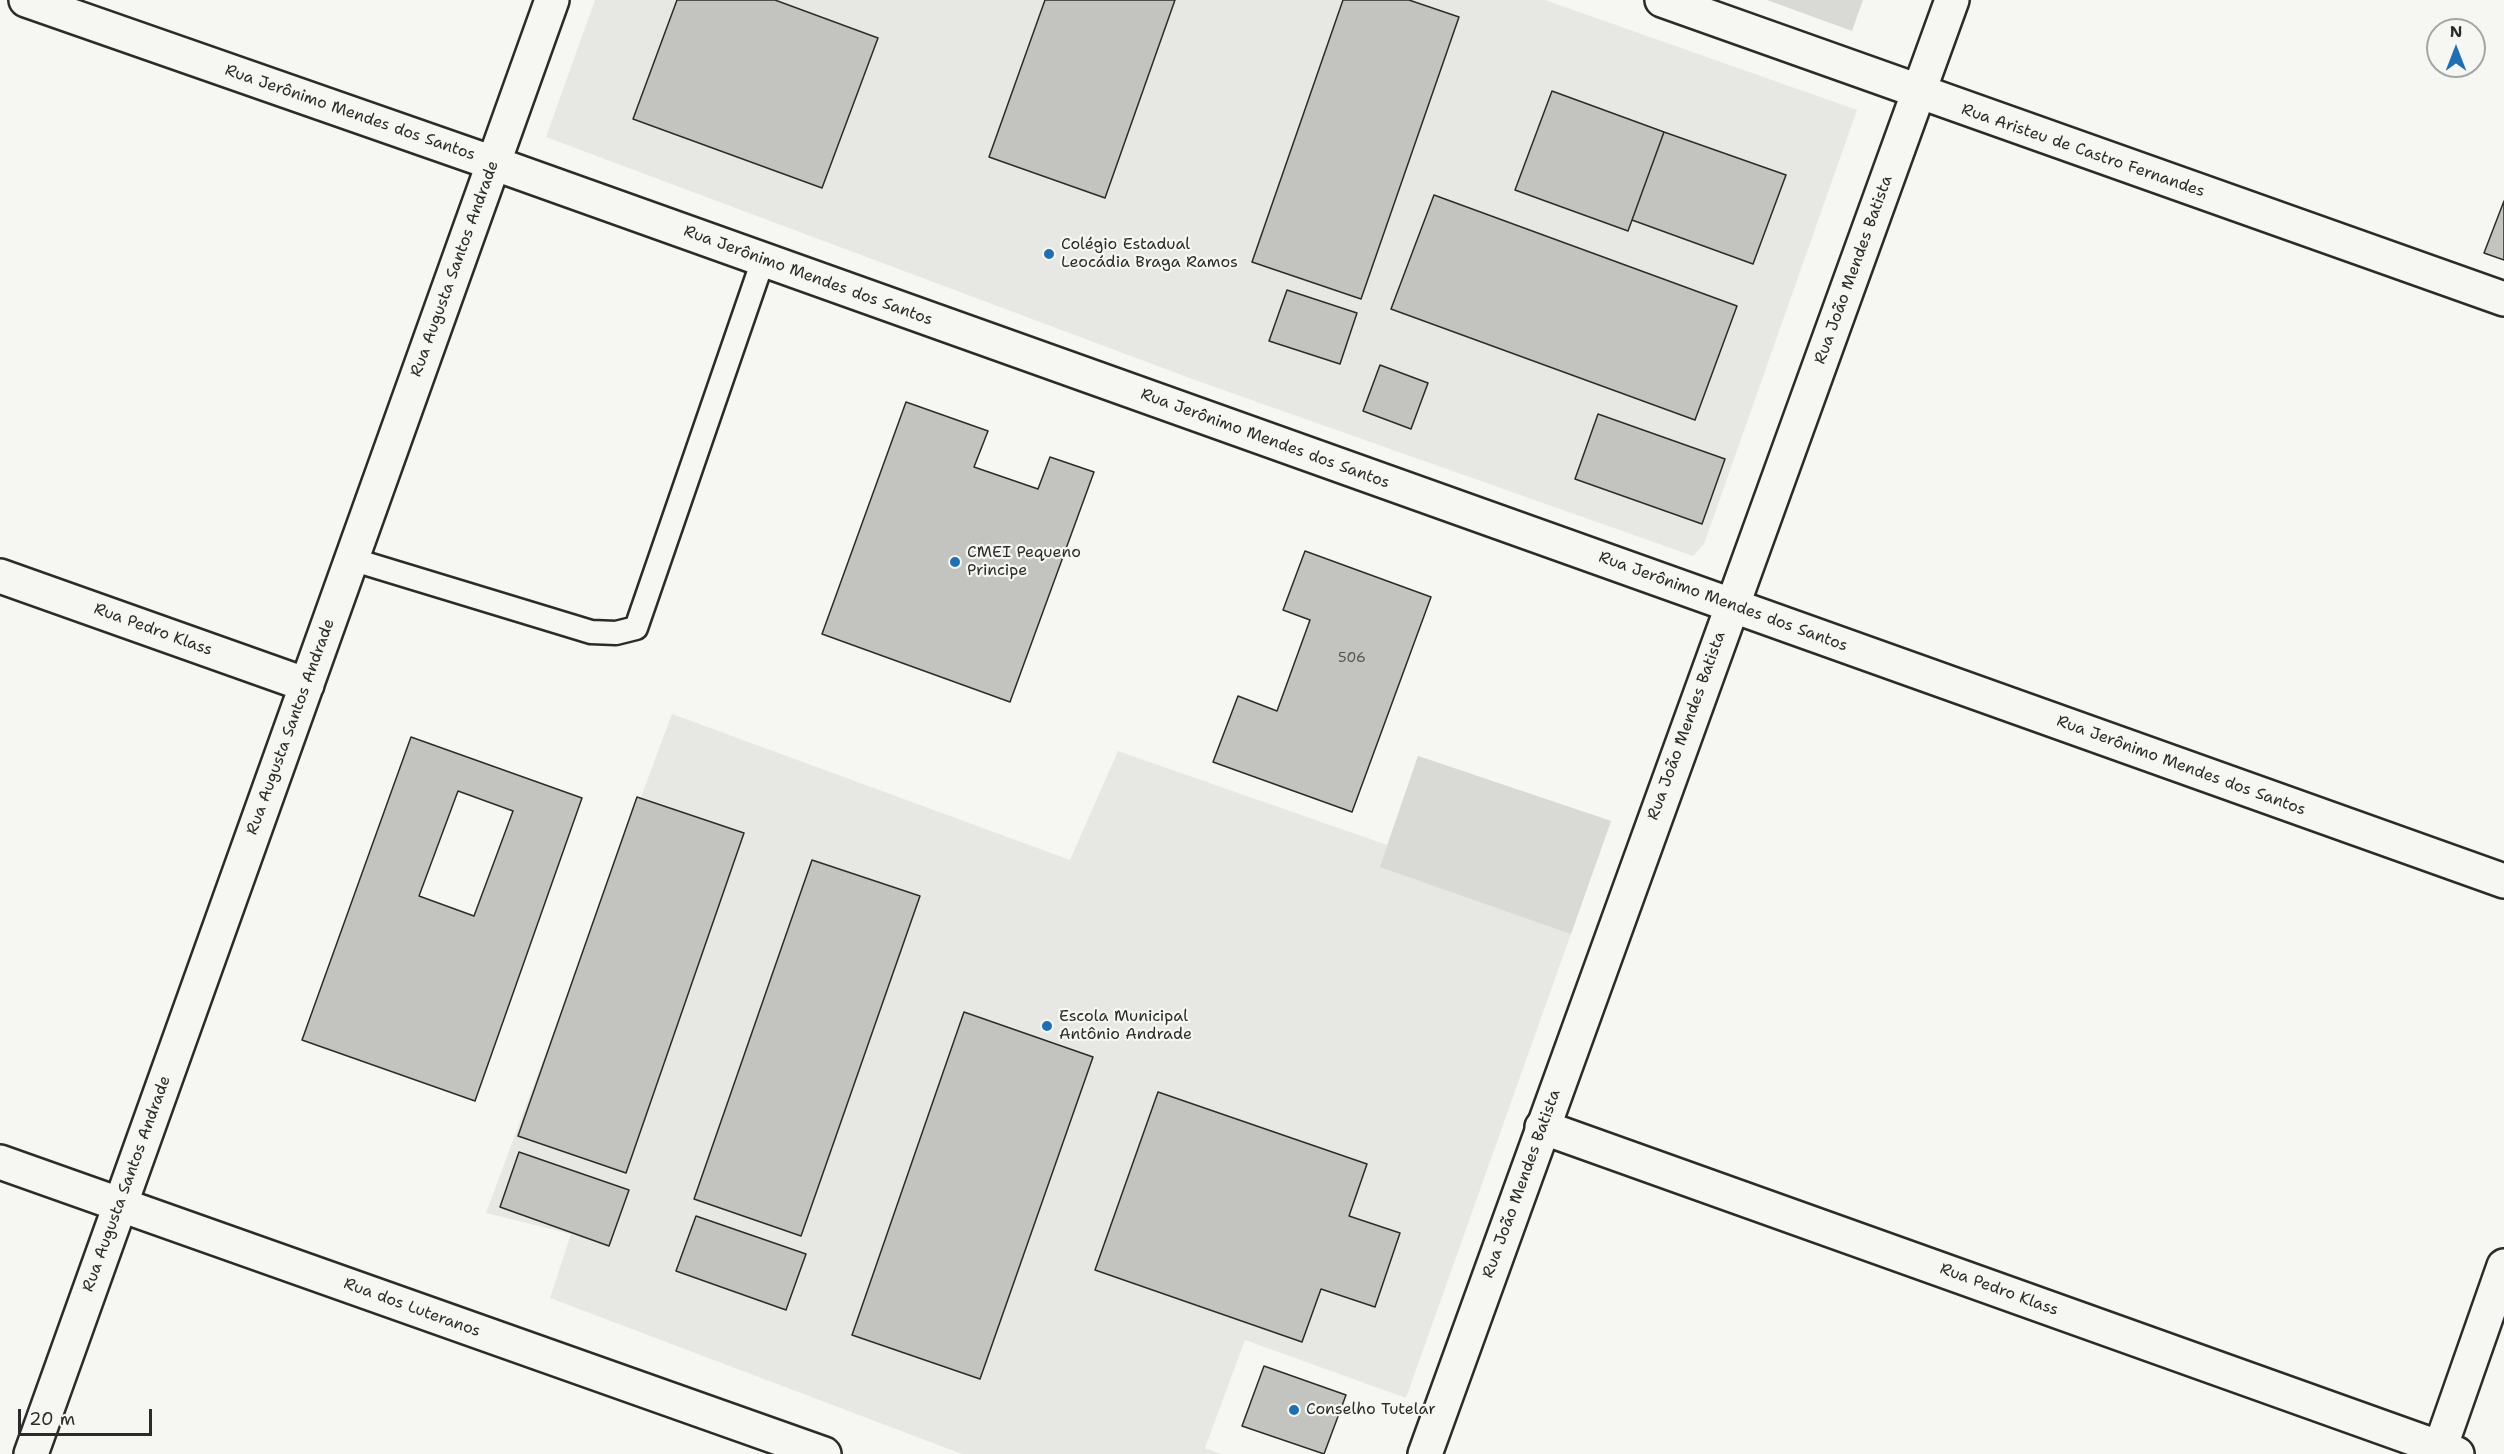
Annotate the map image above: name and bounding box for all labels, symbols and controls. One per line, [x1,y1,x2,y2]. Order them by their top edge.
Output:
north arrow [2426,18,2486,78]
text: N [2450,21,2462,42]
street label: Rua Jerônimo Mendes dos Santos [222,61,478,165]
street label: Rua Aristeu de Castro Fernandes [1959,100,2207,202]
street label: Rua Augusta Santos Andrade [407,158,503,380]
street label: Rua João Mendes Batista [1811,173,1897,367]
street label: Rua Jerônimo Mendes dos Santos [681,222,935,330]
place label: Colégio Estadual Leocádia Braga Ramos [1061,235,1238,273]
marker: Colégio Estadual Leocádia Braga Ramos [1042,247,1056,261]
street label: Rua Jerônimo Mendes dos Santos [1138,385,1392,493]
place label: CMEI Pequeno Principe [967,543,1081,581]
street label: Rua Jerônimo Mendes dos Santos [1596,548,1850,656]
marker: CMEI Pequeno Principe [948,555,962,569]
street label: Rua Pedro Klass [91,600,215,660]
street label: Rua Augusta Santos Andrade [243,616,339,838]
street label: Rua João Mendes Batista [1644,629,1730,823]
house number: 506 [1338,650,1366,666]
street label: Rua Jerônimo Mendes dos Santos [2054,712,2308,820]
place label: Escola Municipal Antônio Andrade [1059,1007,1192,1045]
marker: Escola Municipal Antônio Andrade [1040,1019,1054,1033]
street label: Rua Augusta Santos Andrade [79,1073,175,1295]
street label: Rua João Mendes Batista [1479,1087,1565,1281]
street label: Rua Pedro Klass [1937,1260,2061,1320]
street label: Rua dos Luteranos [341,1274,483,1342]
scale bar [21,1397,154,1435]
place label: Conselho Tutelar [1306,1400,1436,1420]
marker: Conselho Tutelar [1287,1403,1301,1417]
text: 20 m [29,1407,75,1431]

